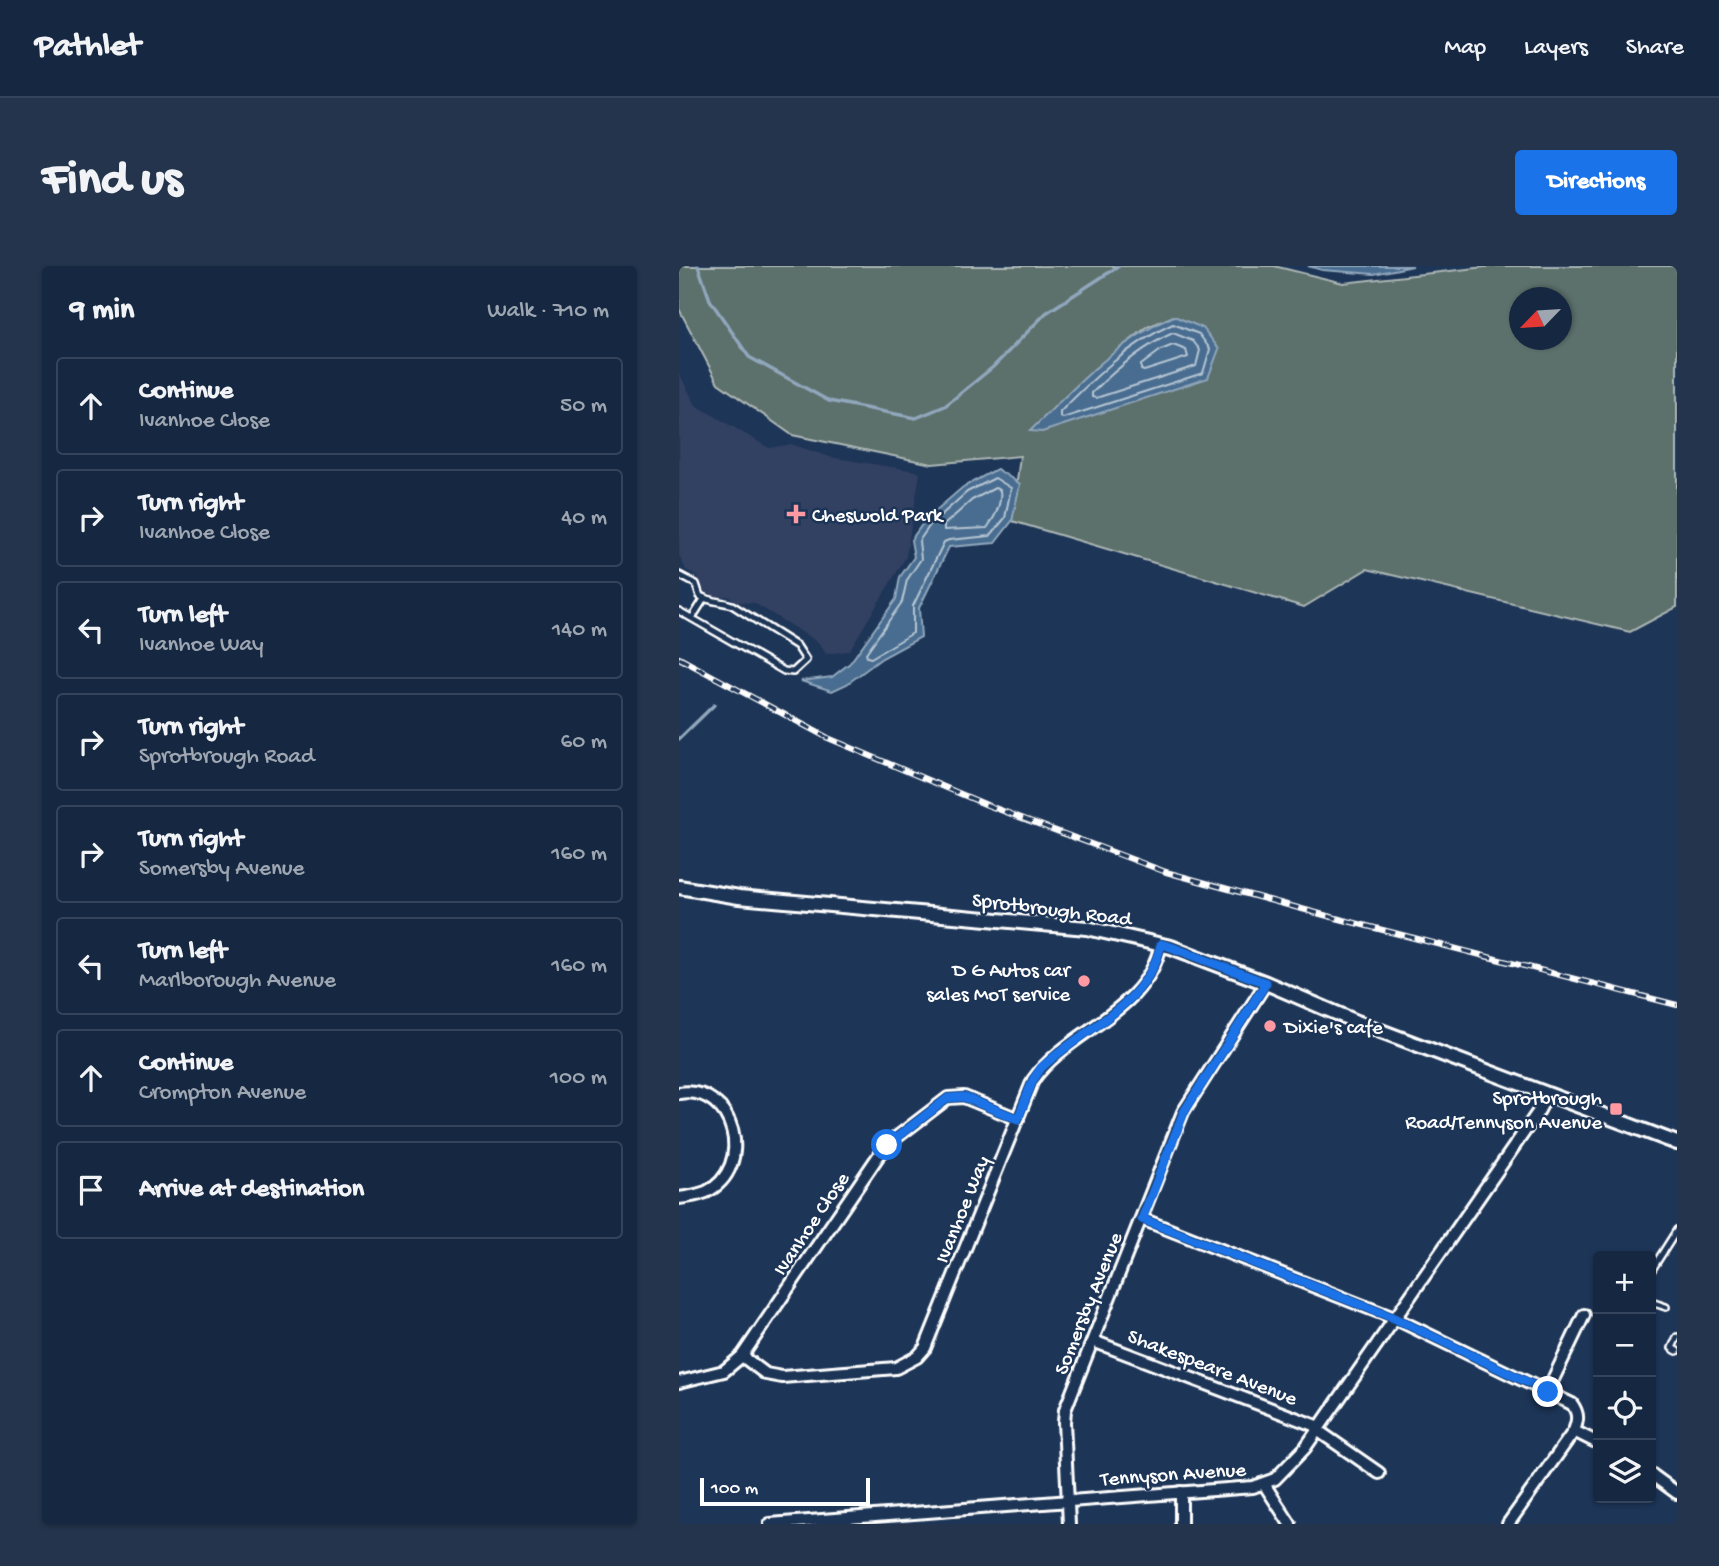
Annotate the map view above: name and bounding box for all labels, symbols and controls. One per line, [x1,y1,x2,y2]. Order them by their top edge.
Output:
text: Pathlet [35,29,141,67]
text: Map [1444,34,1486,63]
text: Layers [1524,34,1588,63]
text: Share [1626,34,1684,63]
button: Directions [1515,150,1677,215]
text: Find us [42,153,182,211]
north arrow [1509,287,1572,350]
text: 9 min [70,294,134,329]
text: Walk · 710 m [487,298,609,325]
text: Continue [139,377,233,408]
icon: ahead [72,387,110,425]
text: 50 m [560,393,607,420]
text: Ivanhoe Close [139,408,270,435]
text: Turn right [139,489,243,520]
icon: right [72,499,110,537]
marker: Cheswold Park [786,504,806,524]
text: 40 m [561,505,607,532]
place label: Cheswold Park [812,505,945,530]
text: Ivanhoe Close [139,520,270,547]
text: Turn left [139,601,227,632]
icon: left [72,611,110,649]
text: 140 m [552,617,607,644]
text: Ivanhoe Way [139,632,264,659]
text: Turn right [139,713,243,744]
icon: right [72,723,110,761]
text: 60 m [561,729,607,756]
text: Sprotbrough Road [139,744,315,771]
text: Turn right [139,825,243,856]
icon: right [72,835,110,873]
text: 160 m [551,841,607,868]
text: Somersby Avenue [139,856,305,883]
street label: Sprotbrough Road [970,889,1134,934]
text: Turn left [139,937,227,968]
icon: left [72,947,110,985]
text: 160 m [551,953,607,980]
place label: D G Autos car sales MoT service [926,960,1072,1009]
text: Marlborough Avenue [139,968,336,995]
marker: D G Autos car sales MoT service [1076,973,1092,989]
place label: Dixie's cafe [1282,1017,1384,1042]
marker: Dixie's cafe [1262,1018,1278,1034]
text: Continue [139,1049,233,1080]
icon: ahead [72,1059,110,1097]
text: 100 m [550,1065,607,1092]
text: Crompton Avenue [139,1080,306,1107]
place label: Sprotbrough Road/Tennyson Avenue [1405,1088,1603,1137]
marker: Sprotbrough Road/Tennyson Avenue [1608,1101,1624,1117]
route start [871,1129,902,1160]
street label: Ivanhoe Way [931,1153,997,1268]
street label: Ivanhoe Close [769,1168,857,1281]
icon: arrive [72,1171,110,1209]
text: Arrive at destination [139,1175,364,1206]
street label: Somersby Avenue [1050,1229,1131,1379]
map controls [1593,1251,1656,1503]
button: + [1593,1251,1656,1314]
button: − [1593,1314,1656,1377]
street label: Shakespeare Avenue [1123,1325,1301,1414]
route end [1532,1376,1563,1407]
button: locate [1593,1377,1656,1440]
button: layers [1593,1440,1656,1503]
street label: Tennyson Avenue [1099,1459,1248,1494]
scale bar [700,1475,870,1507]
text: 100 m [711,1478,758,1501]

